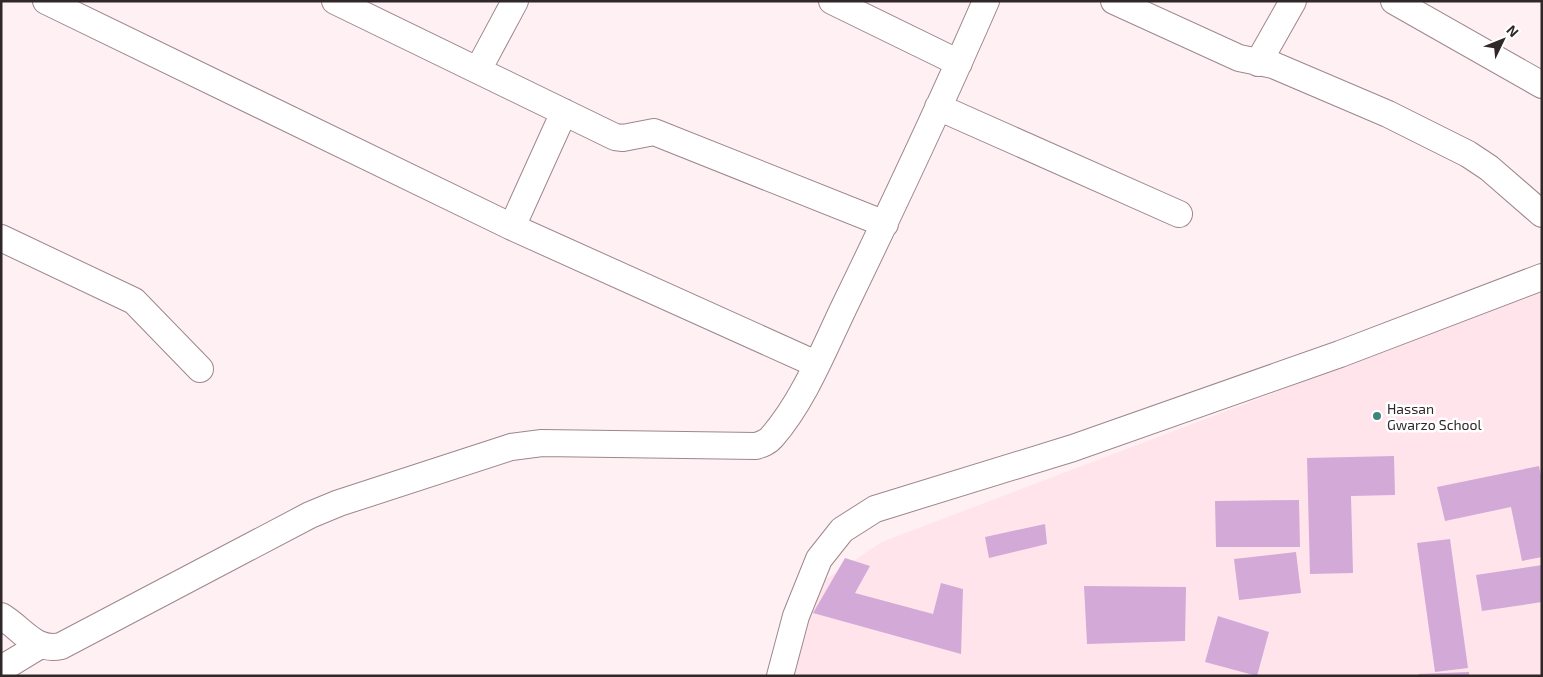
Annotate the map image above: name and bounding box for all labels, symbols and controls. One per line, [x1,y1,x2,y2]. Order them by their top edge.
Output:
north arrow [1478,15,1528,65]
text: N [1503,21,1523,40]
place label: Hassan Gwarzo School [1387,400,1483,433]
marker: Hassan Gwarzo School [1371,410,1383,422]

